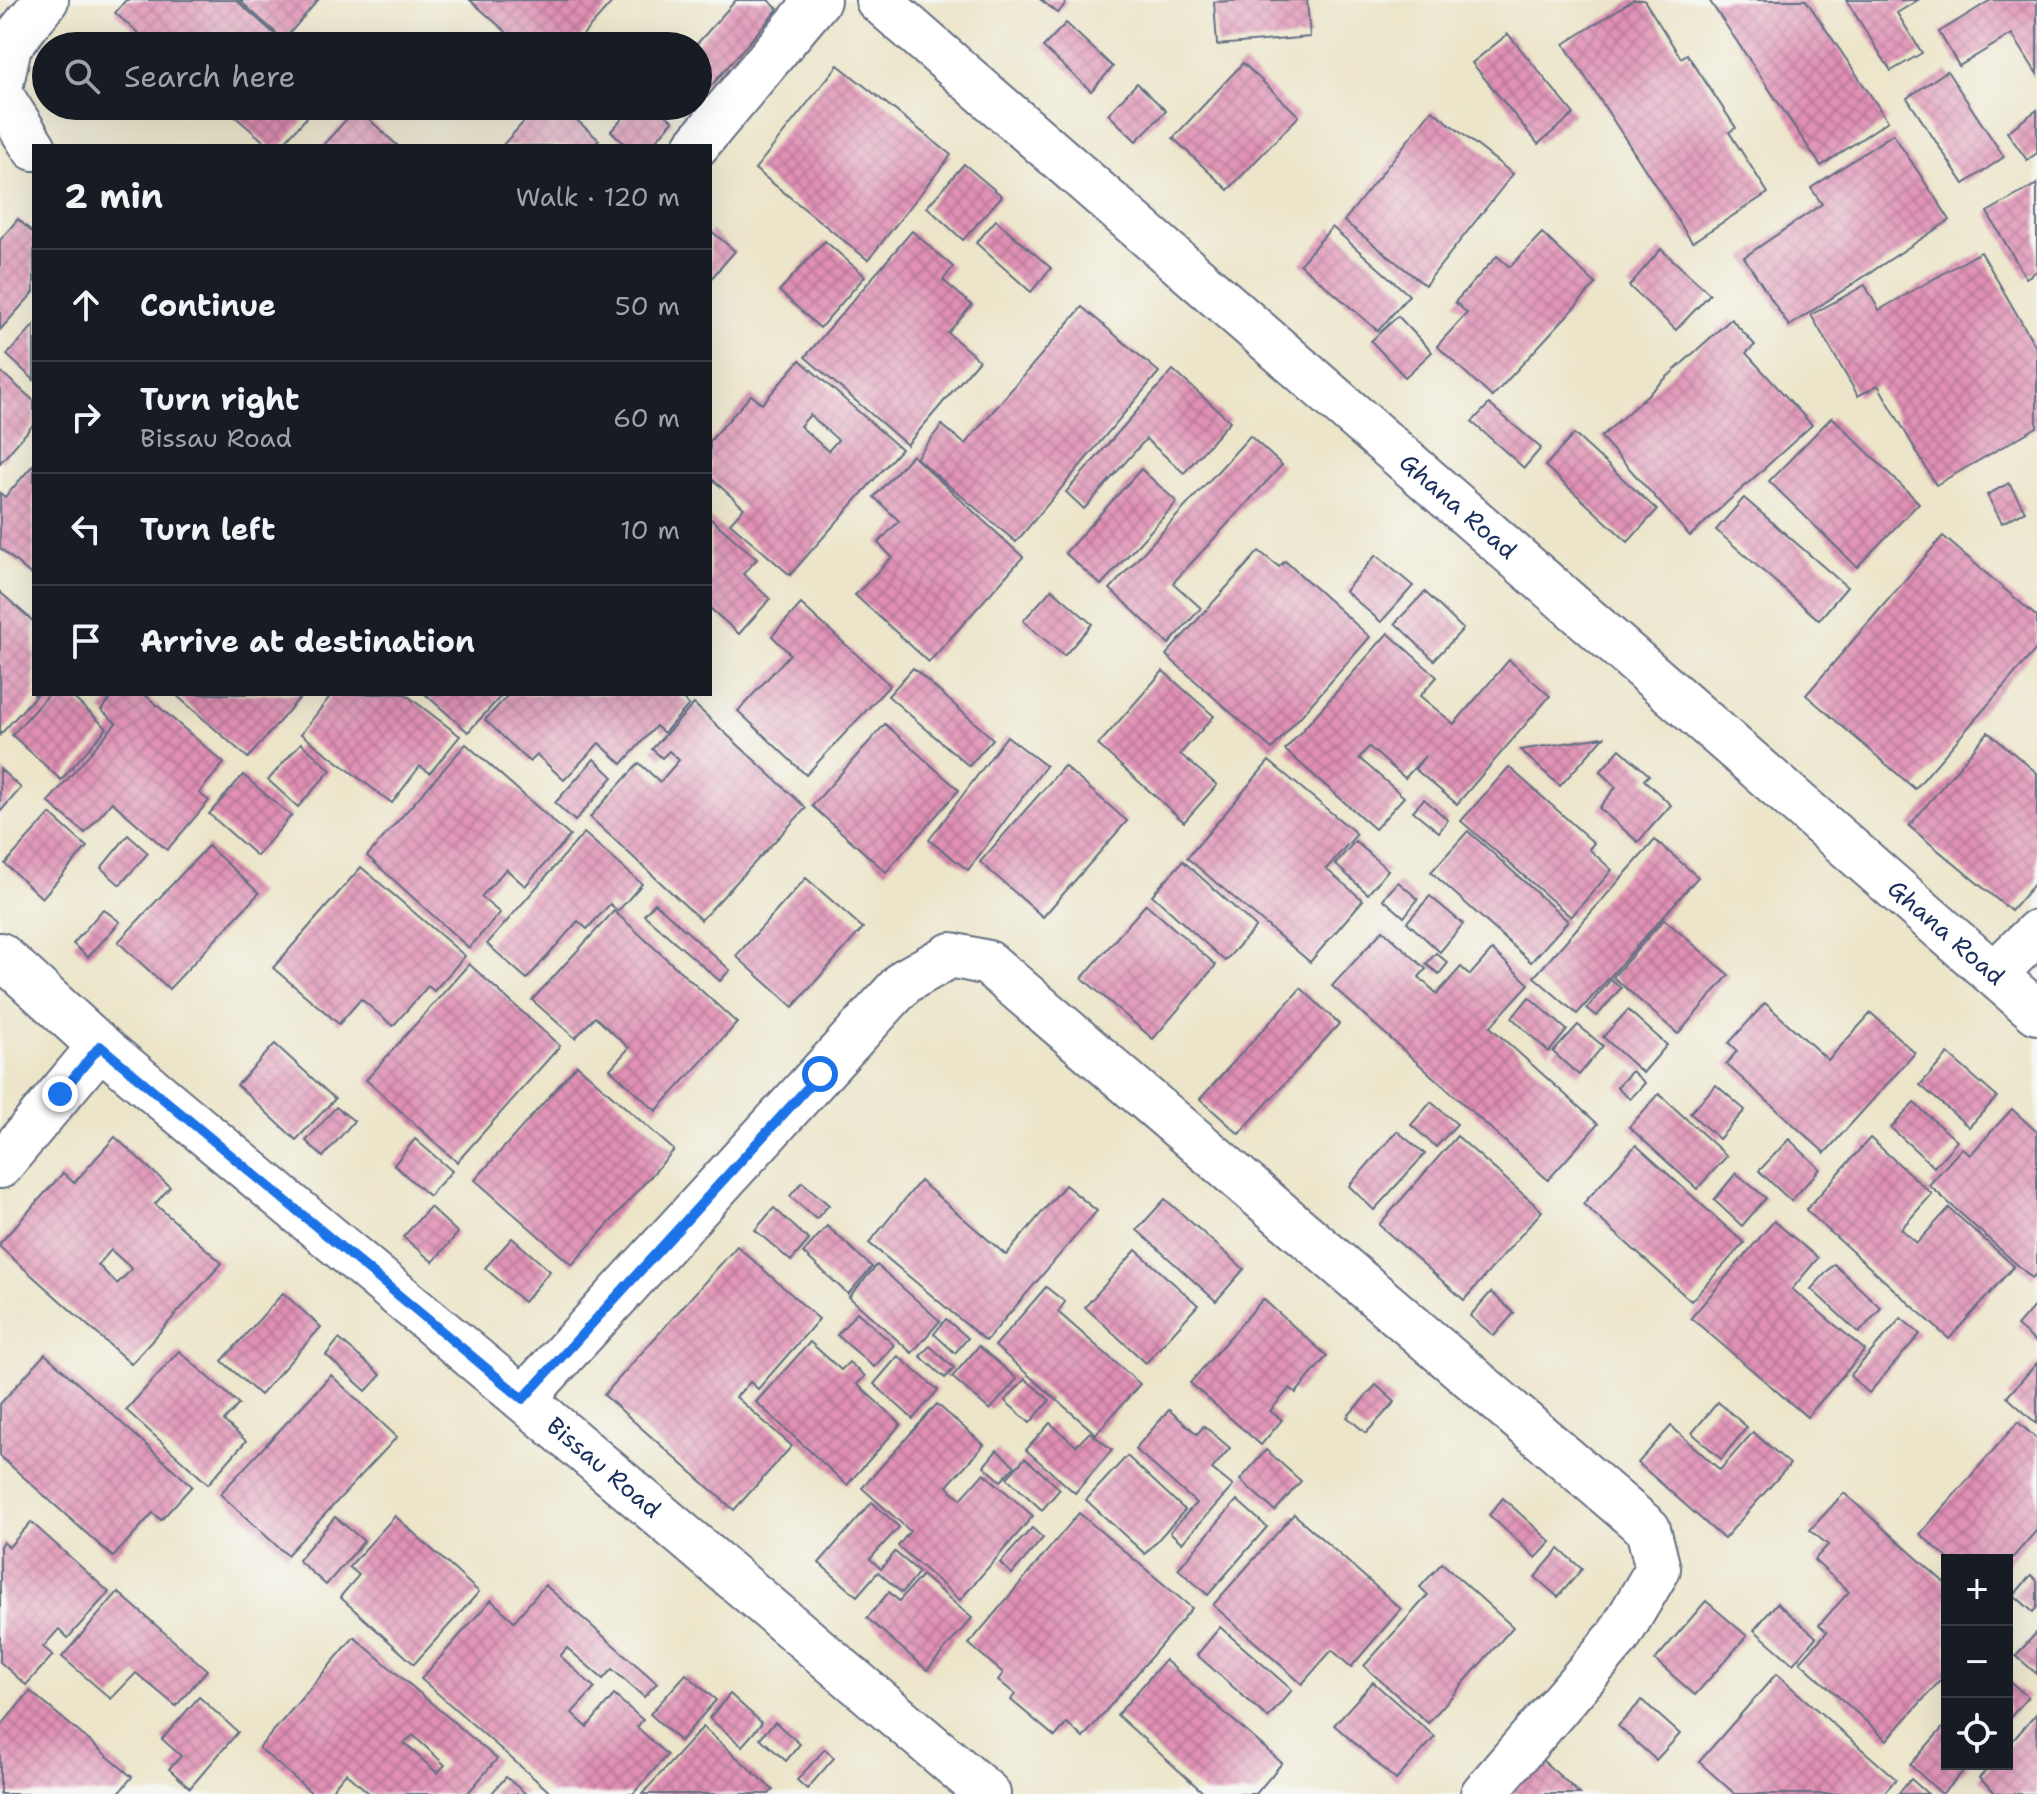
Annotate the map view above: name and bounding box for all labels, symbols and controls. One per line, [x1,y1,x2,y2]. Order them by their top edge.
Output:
search box [32,32,712,120]
icon: search [60,54,104,98]
text: Search here [124,56,295,97]
text: 2 min [64,173,163,219]
text: Walk · 120 m [516,179,680,214]
icon: ahead [64,283,108,327]
text: Continue [140,285,276,326]
text: 50 m [615,288,680,323]
text: Turn right [140,379,299,420]
icon: right [64,395,108,439]
text: 60 m [613,400,680,435]
text: Bissau Road [140,420,292,455]
street label: Ghana Road [1393,446,1523,566]
icon: left [64,507,108,551]
text: Turn left [140,509,275,550]
text: 10 m [620,512,680,547]
icon: arrive [64,619,108,663]
text: Arrive at destination [140,621,475,662]
street label: Ghana Road [1881,873,2012,993]
route start [802,1056,838,1092]
route end [42,1076,78,1112]
street label: Bissau Road [540,1410,668,1525]
map controls [1941,1554,2013,1770]
button: + [1941,1554,2013,1626]
button: − [1941,1626,2013,1698]
button: locate [1941,1698,2013,1770]

